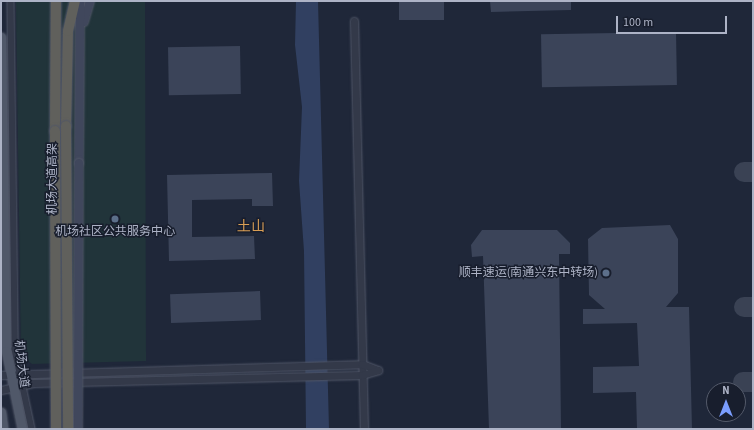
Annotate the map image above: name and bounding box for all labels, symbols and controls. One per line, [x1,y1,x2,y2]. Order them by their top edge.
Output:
scale bar [618,8,729,34]
text: 100 m [623,14,653,31]
street label: 机场大道高架 [46,143,60,215]
marker: 机场社区公共服务中心 [110,214,120,224]
district label: 土山 [237,219,265,235]
place label: 机场社区公共服务中心 [55,225,175,239]
place label: 顺丰速运(南通兴东中转场) [459,266,598,280]
marker: 顺丰速运(南通兴东中转场) [601,268,611,278]
street label: 机场大道 [11,339,31,389]
north arrow [706,382,746,422]
text: N [722,383,730,398]

